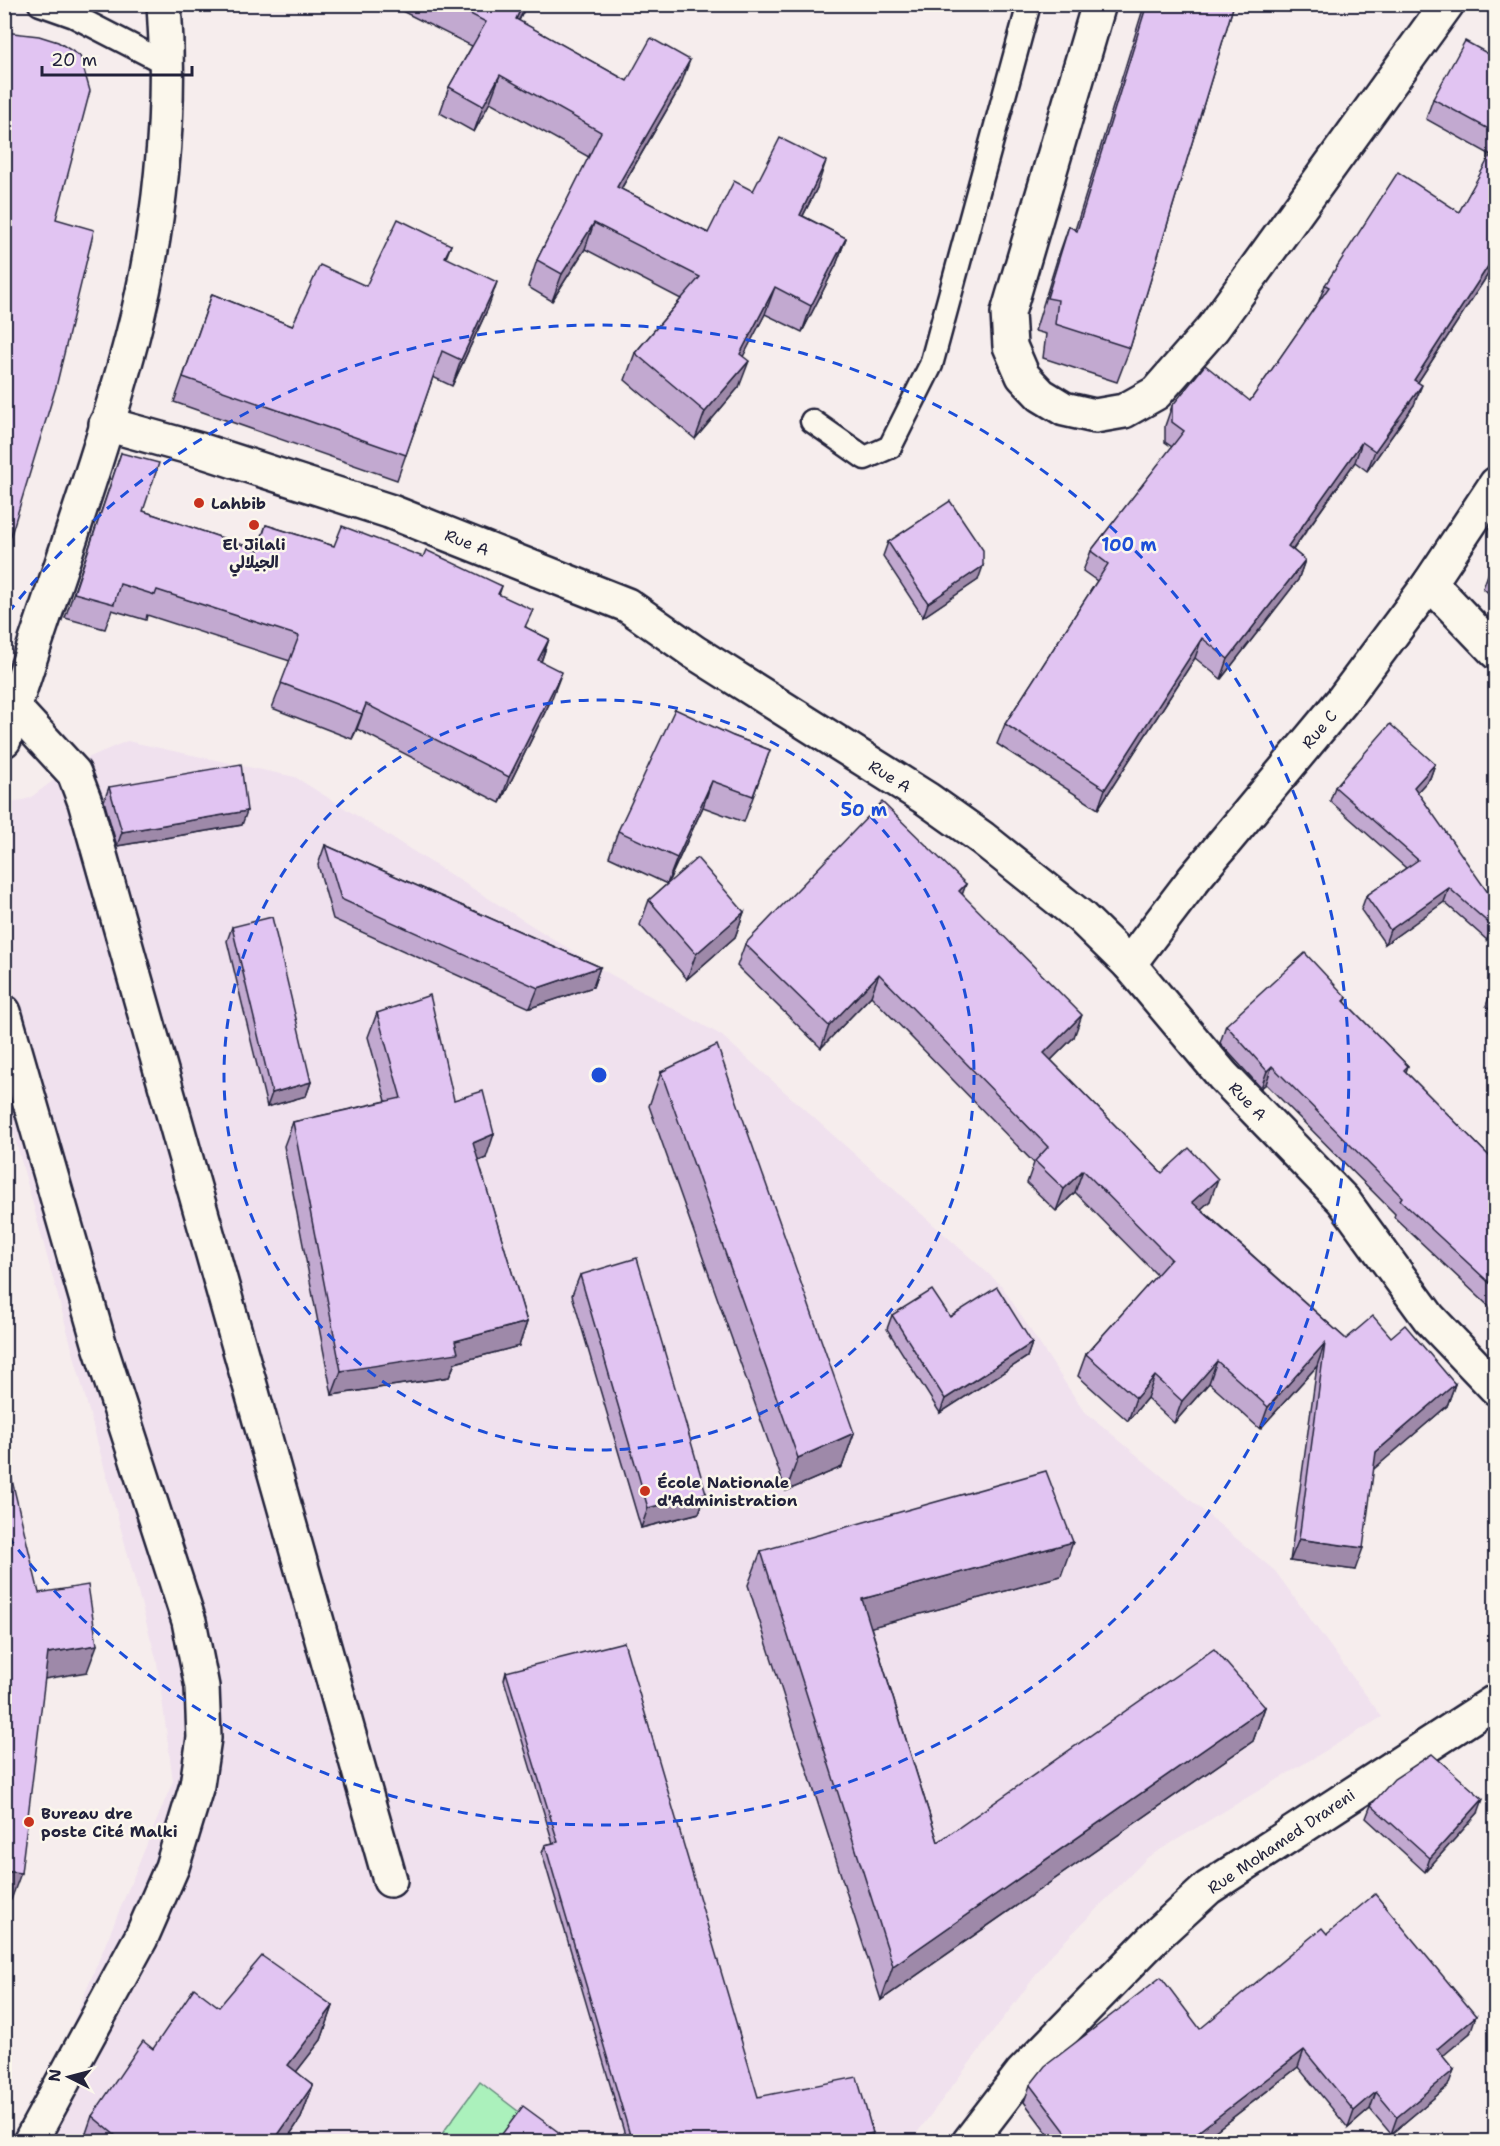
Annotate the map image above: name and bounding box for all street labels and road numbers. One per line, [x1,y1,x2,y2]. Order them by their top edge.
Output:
street label: Rue A [442,524,492,560]
street label: Rue C [1297,706,1342,753]
street label: Rue A [865,755,915,797]
street label: Rue A [1224,1078,1271,1125]
street label: Rue Mohamed Drareni [1203,1784,1359,1899]

